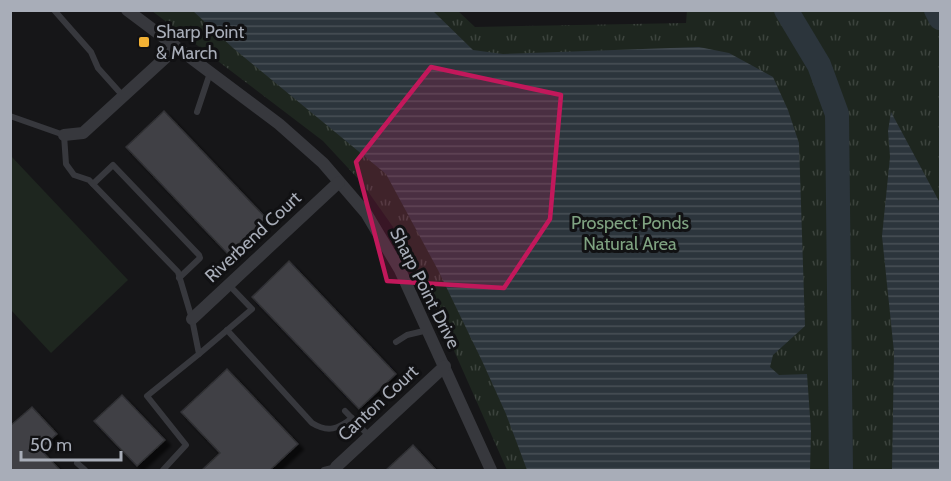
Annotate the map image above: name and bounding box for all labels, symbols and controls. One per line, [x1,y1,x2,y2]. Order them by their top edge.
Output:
place label: Sharp Point & March [156,21,244,64]
marker: Sharp Point & March [137,35,151,49]
street label: Riverbend Court [200,187,306,287]
park label: Prospect Ponds Natural Area [571,212,689,255]
street label: Sharp Point Drive [385,224,465,352]
street label: Canton Court [333,360,423,446]
scale bar [21,424,122,462]
text: 50 m [30,434,72,456]

